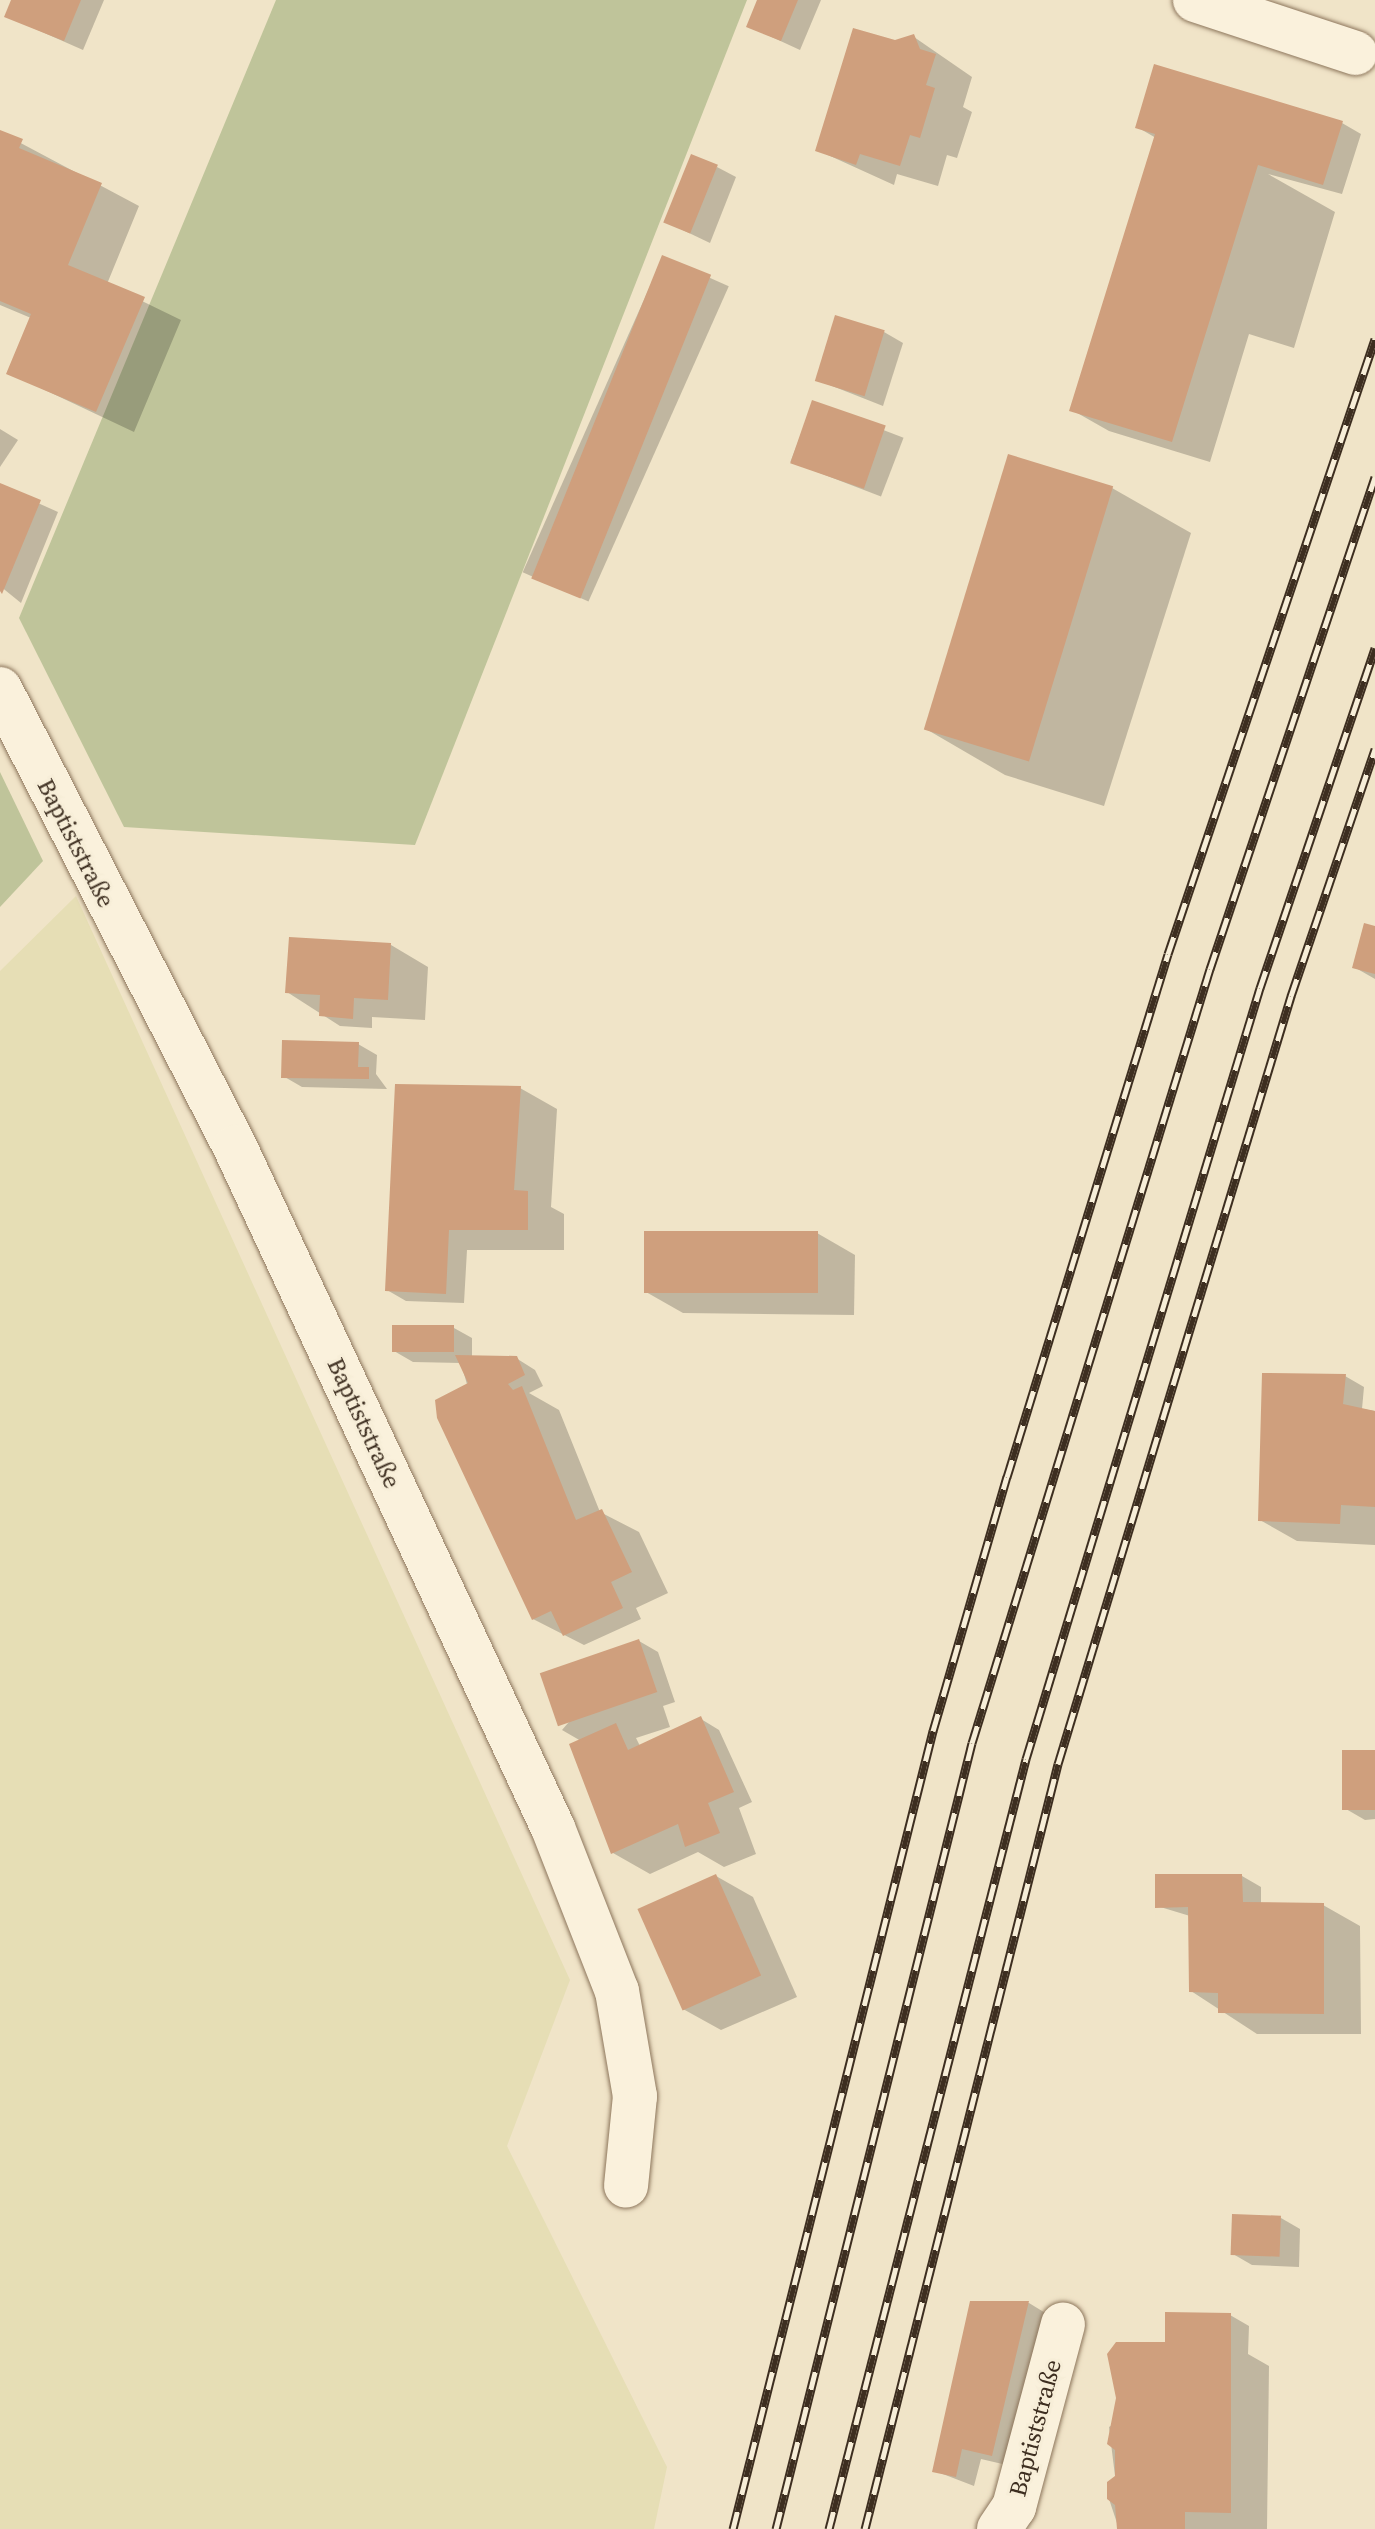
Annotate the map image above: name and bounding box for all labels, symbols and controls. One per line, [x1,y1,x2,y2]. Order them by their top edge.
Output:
street label: Baptiststraße [31,774,121,912]
street label: Baptiststraße [321,1353,407,1493]
street label: Baptiststraße [1003,2356,1067,2500]

